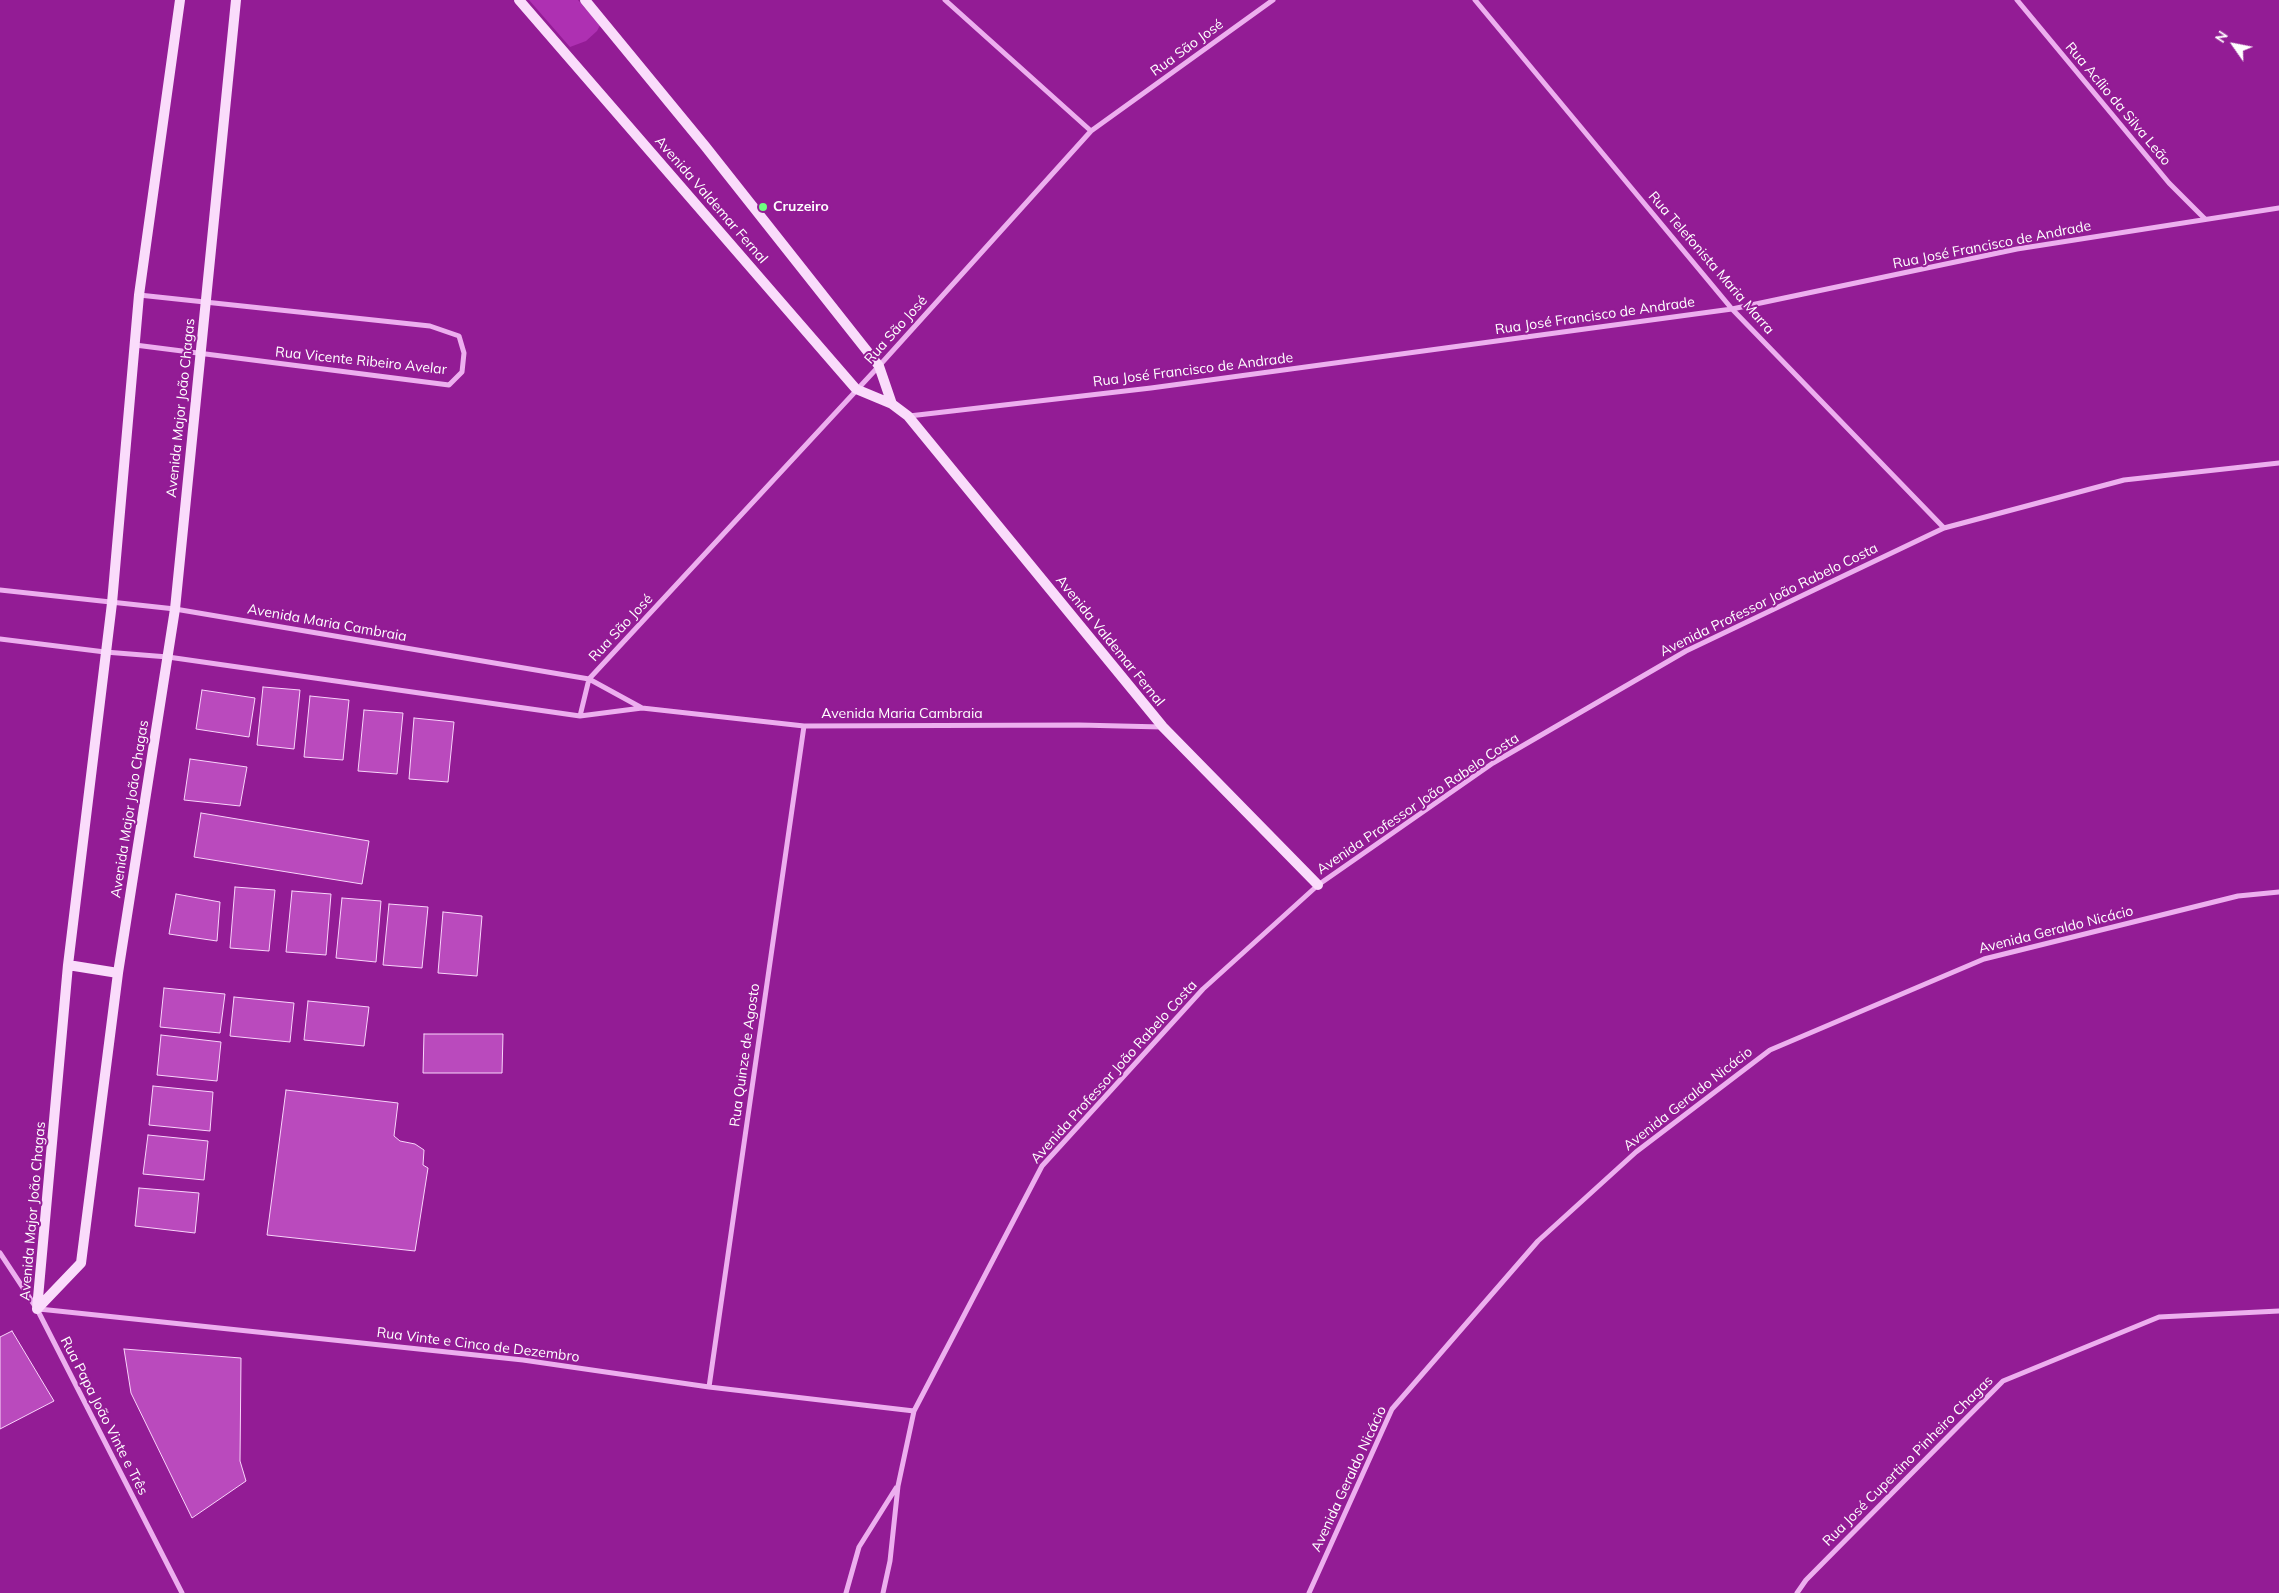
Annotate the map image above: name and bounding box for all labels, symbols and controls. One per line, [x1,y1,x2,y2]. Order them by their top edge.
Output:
street label: Rua São José [1147,16,1227,80]
north arrow [2209,20,2259,70]
text: N [2211,27,2232,46]
street label: Rua Acílio da Silva Leão [2062,39,2174,169]
street label: Avenida Valdemar Fernal [651,133,771,267]
street label: Rua Telefonista Maria Marra [1644,188,1778,338]
place label: Cruzeiro [773,199,829,215]
marker: Cruzeiro [757,201,769,213]
street label: Rua José Francisco de Andrade [1891,218,2093,272]
street label: Rua São José [861,293,931,367]
street label: Rua José Francisco de Andrade [1494,294,1696,338]
street label: Avenida Major João Chagas [163,318,199,498]
street label: Rua Vicente Ribeiro Avelar [274,344,448,378]
street label: Rua José Francisco de Andrade [1092,349,1294,391]
street label: Avenida Professor João Rabelo Costa [1657,540,1881,660]
street label: Avenida Valdemar Fernal [1052,572,1168,710]
street label: Rua São José [586,591,656,665]
street label: Avenida Maria Cambraia [246,601,408,645]
street label: Avenida Maria Cambraia [821,706,983,722]
street label: Avenida Major João Chagas [108,719,152,899]
street label: Avenida Professor João Rabelo Costa [1314,730,1522,878]
street label: Avenida Geraldo Nicácio [1977,903,2135,957]
street label: Avenida Professor João Rabelo Costa [1027,977,1201,1167]
street label: Rua Quinze de Agosto [727,982,763,1128]
street label: Avenida Geraldo Nicácio [1620,1043,1756,1155]
street label: Avenida Major João Chagas [17,1121,49,1301]
street label: Rua Vinte e Cinco de Dezembro [376,1324,580,1366]
street label: Rua Papa João Vinte e Três [57,1334,151,1498]
street label: Rua José Cupertino Pinheiro Chagas [1819,1372,1997,1550]
street label: Avenida Geraldo Nicácio [1308,1403,1390,1555]

